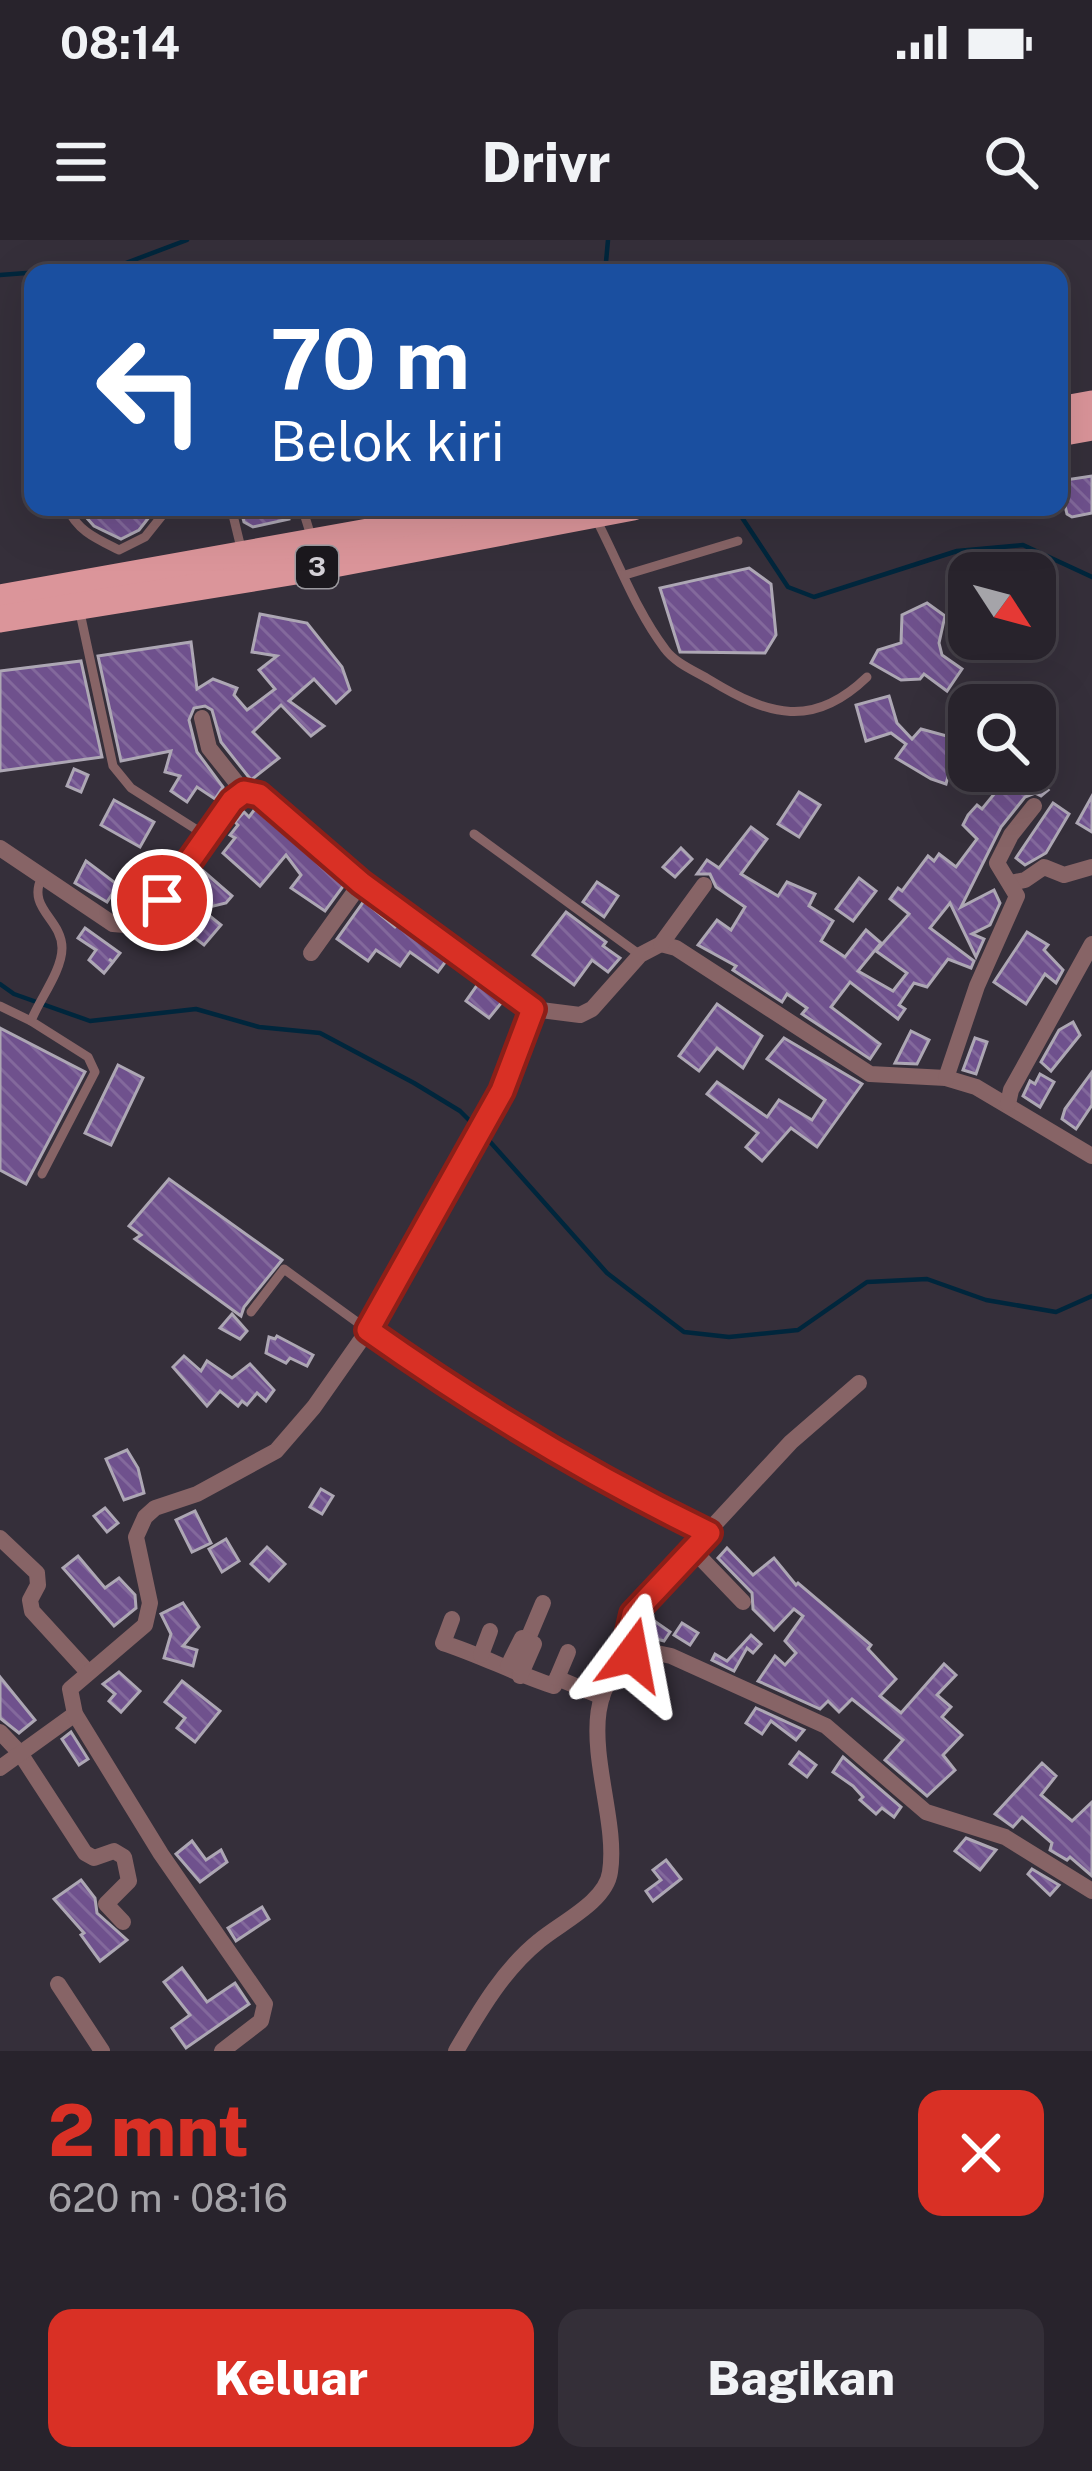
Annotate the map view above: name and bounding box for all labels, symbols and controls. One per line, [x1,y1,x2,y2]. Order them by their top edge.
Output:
text: 08:14 [60,16,180,69]
icon: menu [48,129,114,195]
icon: search [978,129,1044,195]
text: Drivr [482,131,610,194]
text: 70 m [270,309,470,408]
icon: left [72,312,228,468]
text: Belok kiri [270,410,505,473]
road number: 3 [296,546,338,588]
north arrow [948,552,1056,660]
map controls [948,552,1056,792]
button: search [948,684,1056,792]
pin [111,849,213,951]
icon: arrive [129,867,195,933]
position arrow [569,1592,695,1718]
text: 2 mnt [48,2088,249,2172]
button: close [918,2090,1044,2216]
text: 620 m · 08:16 [48,2175,288,2221]
button: Keluar [48,2309,534,2447]
button: Bagikan [558,2309,1044,2447]

